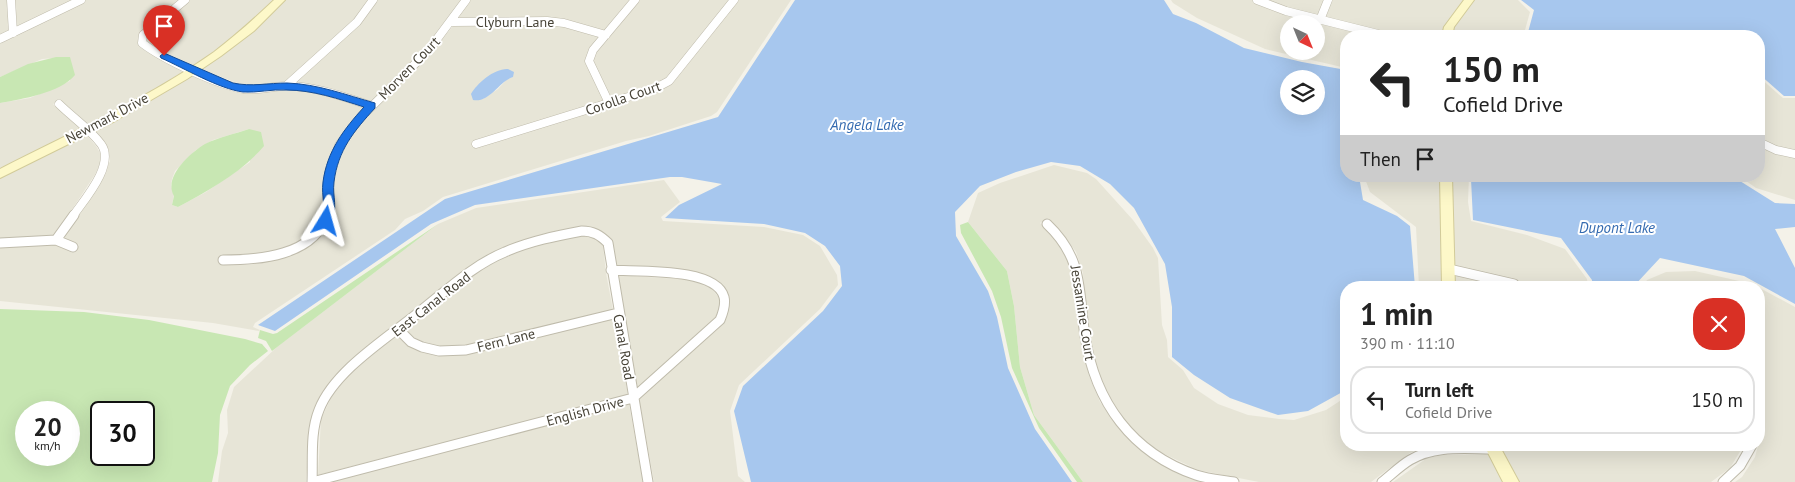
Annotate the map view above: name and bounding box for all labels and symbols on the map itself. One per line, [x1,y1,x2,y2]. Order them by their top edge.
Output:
pin [143,5,185,56]
street label: Clyburn Lane [476,13,554,31]
north arrow [1280,15,1325,60]
street label: Morven Court [374,32,444,103]
street label: Corolla Court [583,77,663,119]
street label: Newmark Drive [63,89,151,147]
water label: Angela Lake [829,115,904,134]
position arrow [299,194,351,246]
water label: Dupont Lake [1579,218,1655,237]
street label: Jessamine Court [1066,263,1099,362]
street label: East Canal Road [388,267,474,341]
street label: Canal Road [609,313,639,381]
street label: Fern Lane [475,324,537,356]
street label: English Drive [544,392,626,430]
speed limit sign: 30 [90,401,155,466]

